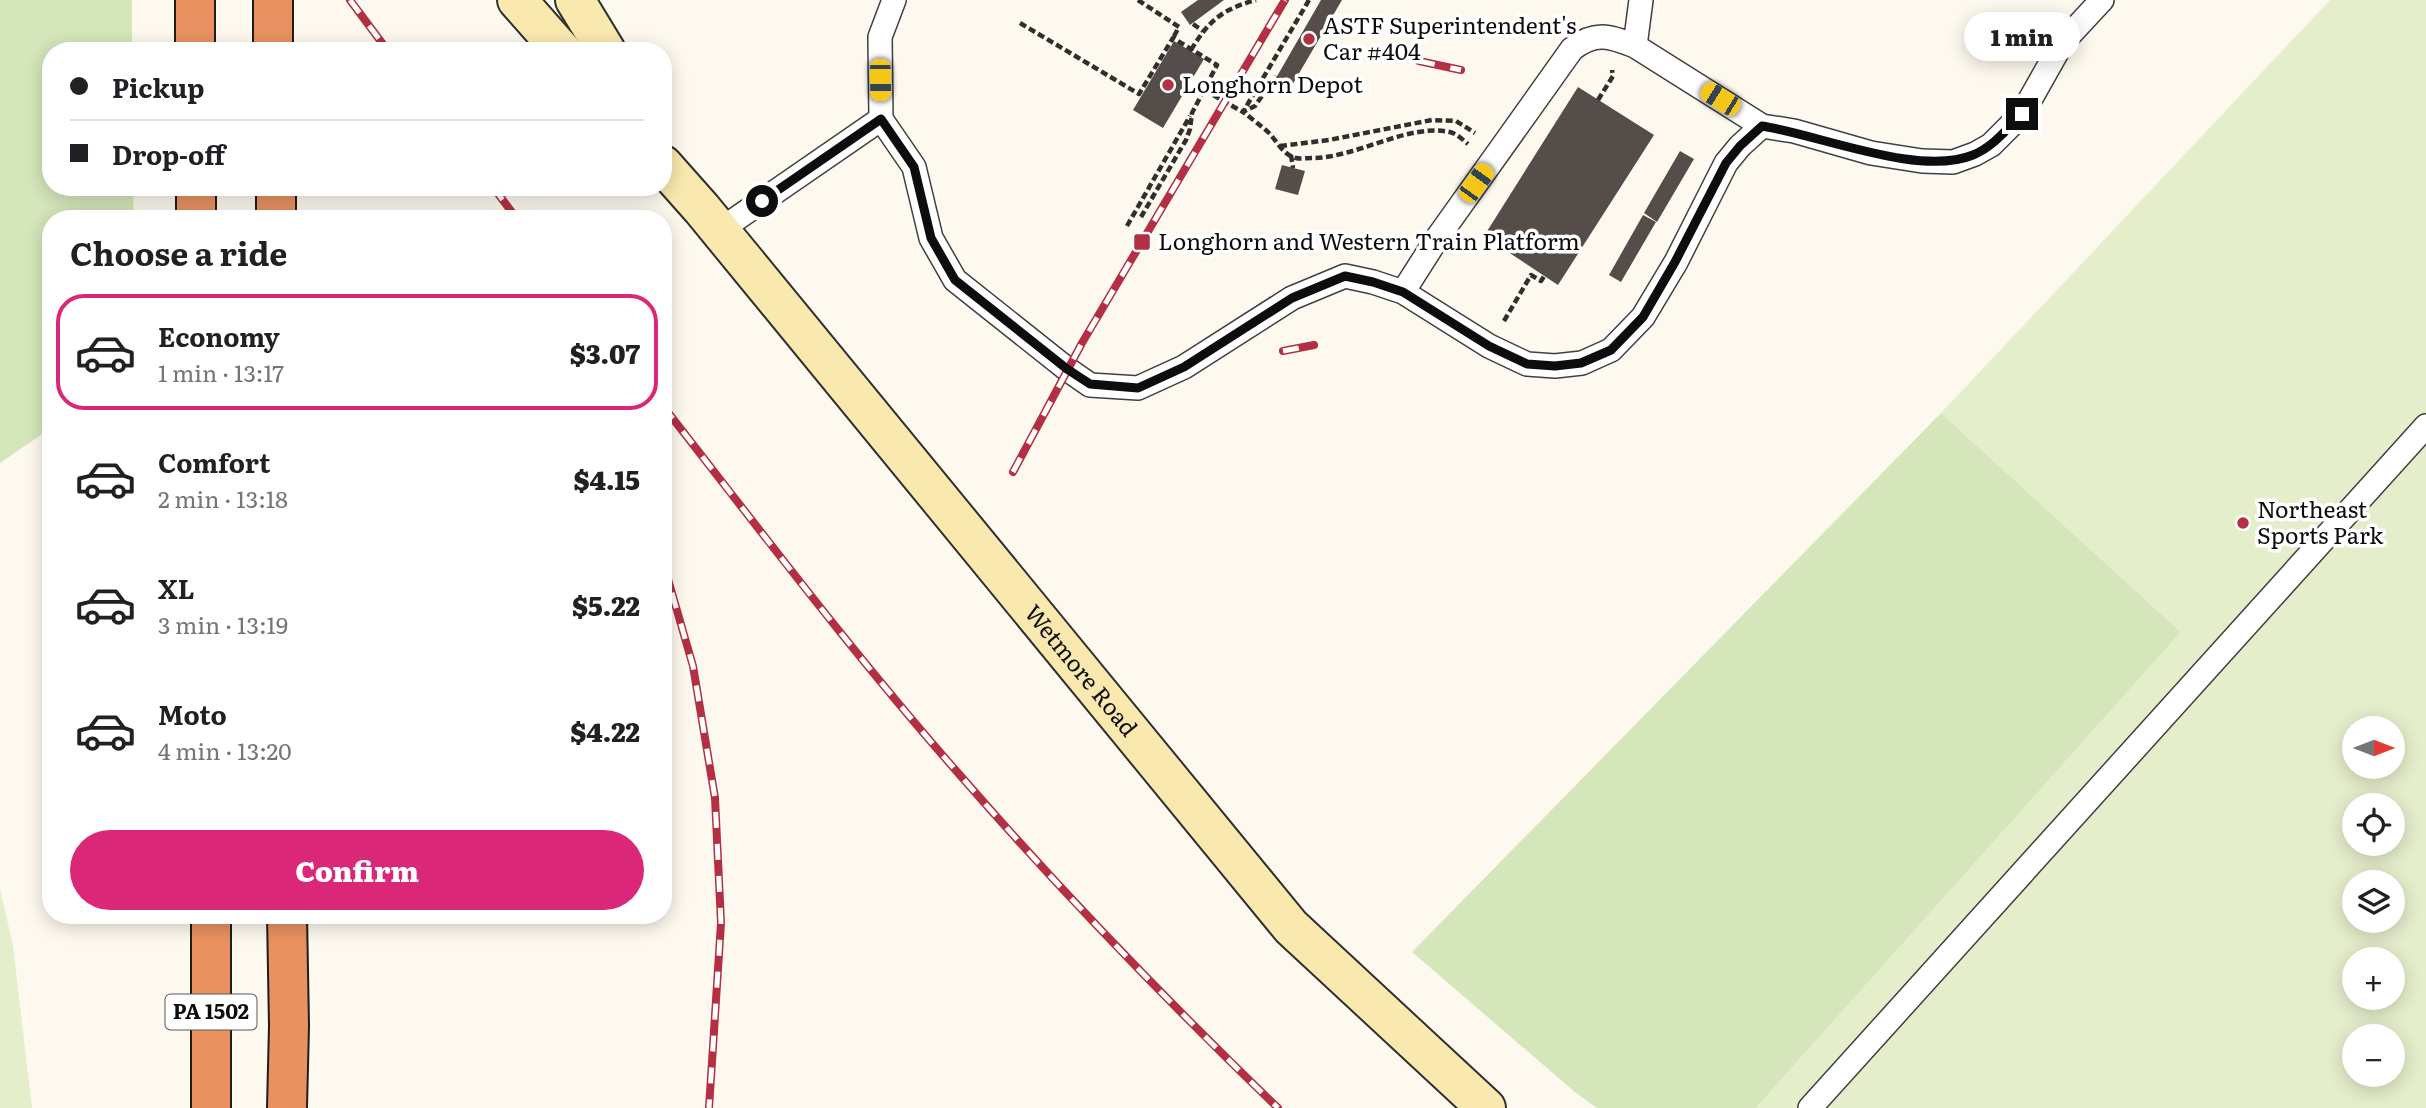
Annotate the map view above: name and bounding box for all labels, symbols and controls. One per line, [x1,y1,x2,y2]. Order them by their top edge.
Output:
place label: ASTF Superintendent's Car #404 [1323,7,1576,67]
callout: 1 min [1964,12,2080,61]
text: 1 min [1991,19,2053,53]
marker: ASTF Superintendent's Car #404 [1301,31,1317,47]
car [870,59,891,101]
place label: Longhorn Depot [1182,66,1363,100]
text: Pickup [112,67,204,106]
marker: Longhorn Depot [1160,77,1176,93]
car [1697,79,1744,119]
route end [2006,98,2038,130]
text: Drop-off [112,134,225,173]
car [1456,160,1497,206]
route start [746,185,778,217]
place label: Longhorn and Western Train Platform [1158,223,1580,257]
text: Choose a ride [70,228,287,276]
marker: Longhorn and Western Train Platform [1132,232,1152,252]
text: Economy [158,316,280,355]
icon: car [74,321,137,384]
text: $3.07 [570,333,640,372]
text: 1 min · 13:17 [158,355,284,389]
text: Comfort [158,442,270,481]
icon: car [74,447,137,510]
text: $4.15 [573,459,640,498]
text: 2 min · 13:18 [158,481,288,515]
place label: Northeast Sports Park [2257,491,2384,551]
marker: Northeast Sports Park [2235,515,2251,531]
text: XL [158,568,195,607]
icon: car [74,573,137,636]
text: $5.22 [572,585,640,624]
street label: Wetmore Road [1018,596,1147,743]
text: 3 min · 13:19 [158,607,288,641]
text: Moto [158,694,227,733]
icon: car [74,699,137,762]
text: $4.22 [570,711,640,750]
north arrow [2342,716,2404,779]
map controls [2342,716,2405,1087]
text: 4 min · 13:20 [158,733,292,767]
button: locate [2342,793,2405,856]
button: Confirm [70,830,644,910]
button: layers [2342,870,2405,933]
button: + [2342,947,2405,1010]
road number: PA 1502 [166,995,256,1030]
button: − [2342,1024,2405,1087]

